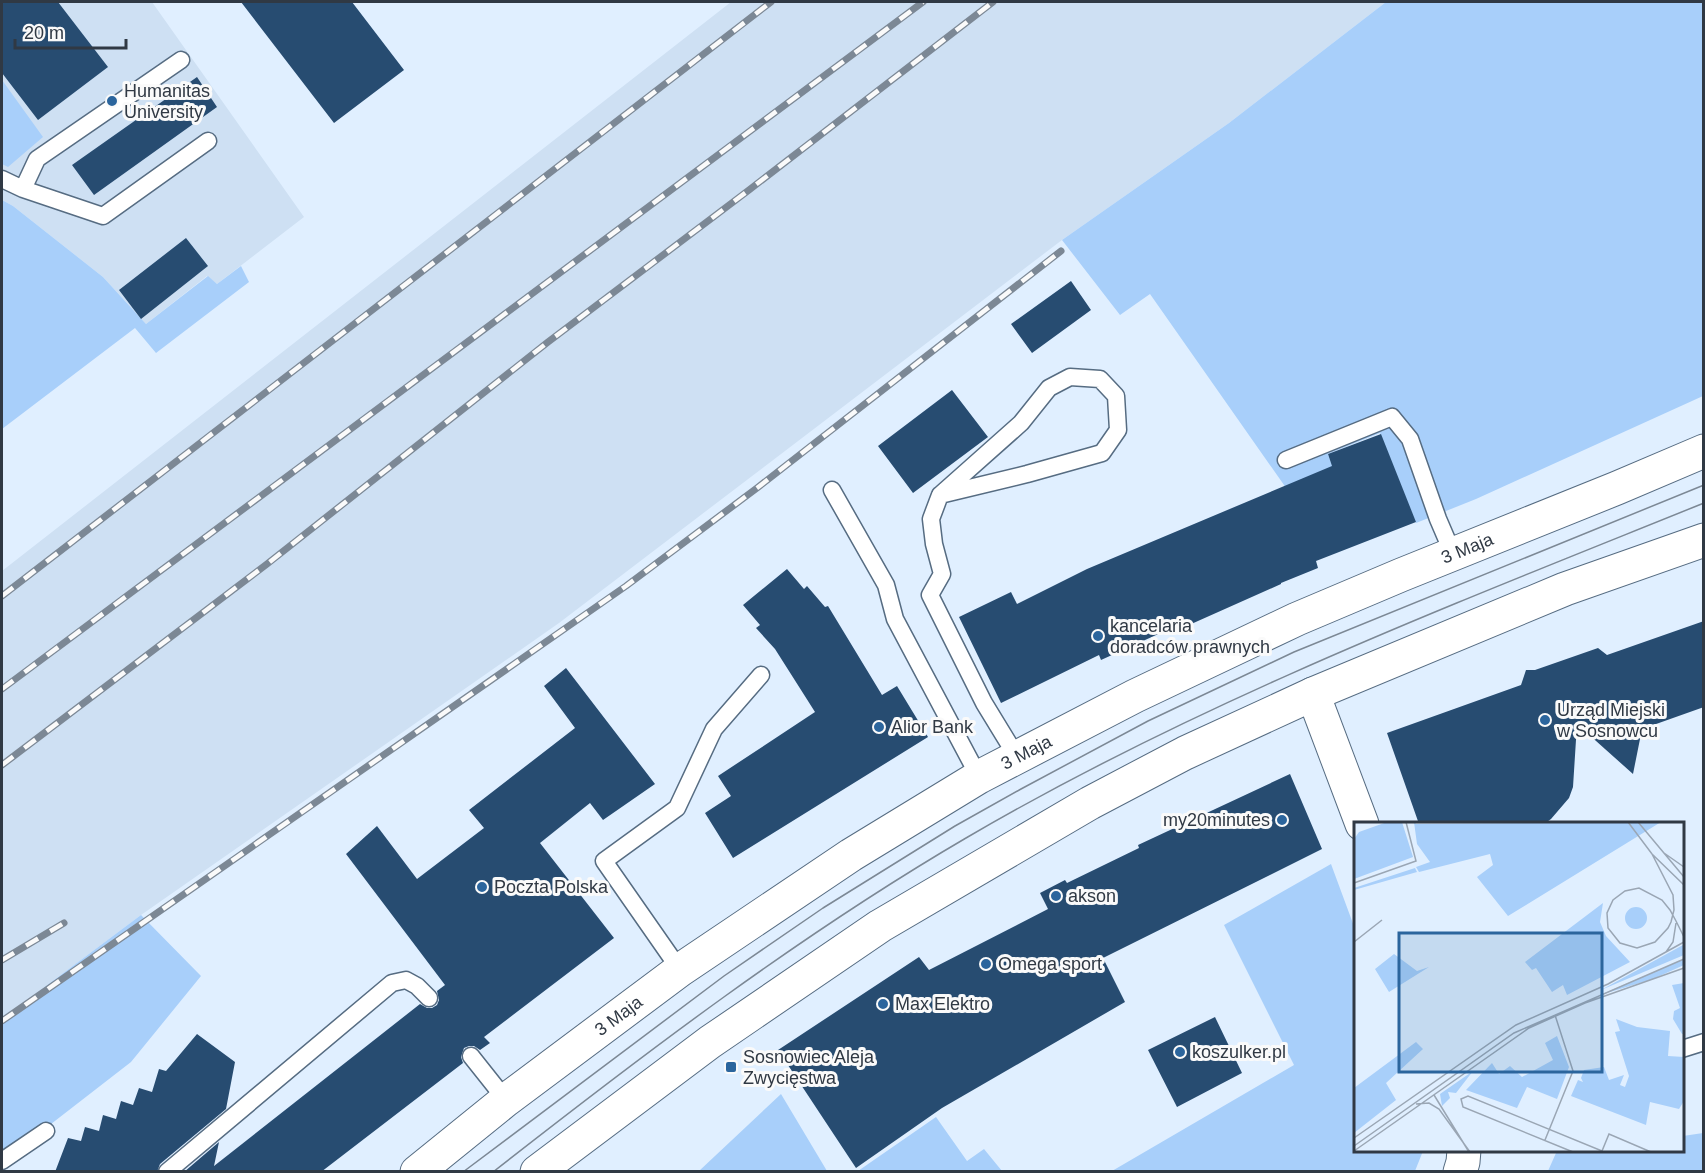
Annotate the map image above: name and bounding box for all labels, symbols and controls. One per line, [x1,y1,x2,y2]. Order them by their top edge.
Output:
scale bar [15,12,126,50]
text: 20 m [24,23,64,43]
place label: Humanitas University [124,81,210,122]
marker: Humanitas University [105,94,119,108]
street label: 3 Maja [1438,529,1497,568]
place label: kancelaria doradców prawnych [1110,616,1270,657]
marker: kancelaria doradców prawnych [1091,629,1105,643]
place label: Urząd Miejski w Sosnowcu [1556,700,1665,741]
marker: Urząd Miejski w Sosnowcu [1538,713,1552,727]
place label: Alior Bank [891,717,974,737]
marker: Alior Bank [872,720,886,734]
street label: 3 Maja [998,731,1056,774]
place label: my20minutes [1163,810,1270,830]
marker: my20minutes [1275,813,1289,827]
inset map [1354,822,1684,1152]
place label: Poczta Polska [494,877,609,897]
marker: Poczta Polska [475,880,489,894]
place label: akson [1068,886,1116,906]
marker: akson [1049,889,1063,903]
place label: Omega sport [998,954,1102,974]
marker: Omega sport [979,957,993,971]
street label: 3 Maja [591,991,647,1040]
place label: Max Elektro [895,994,990,1014]
marker: Max Elektro [876,997,890,1011]
place label: koszulker.pl [1192,1042,1286,1062]
marker: koszulker.pl [1173,1045,1187,1059]
place label: Sosnowiec Aleja Zwycięstwa [743,1047,875,1088]
marker: Sosnowiec Aleja Zwycięstwa [724,1060,738,1074]

